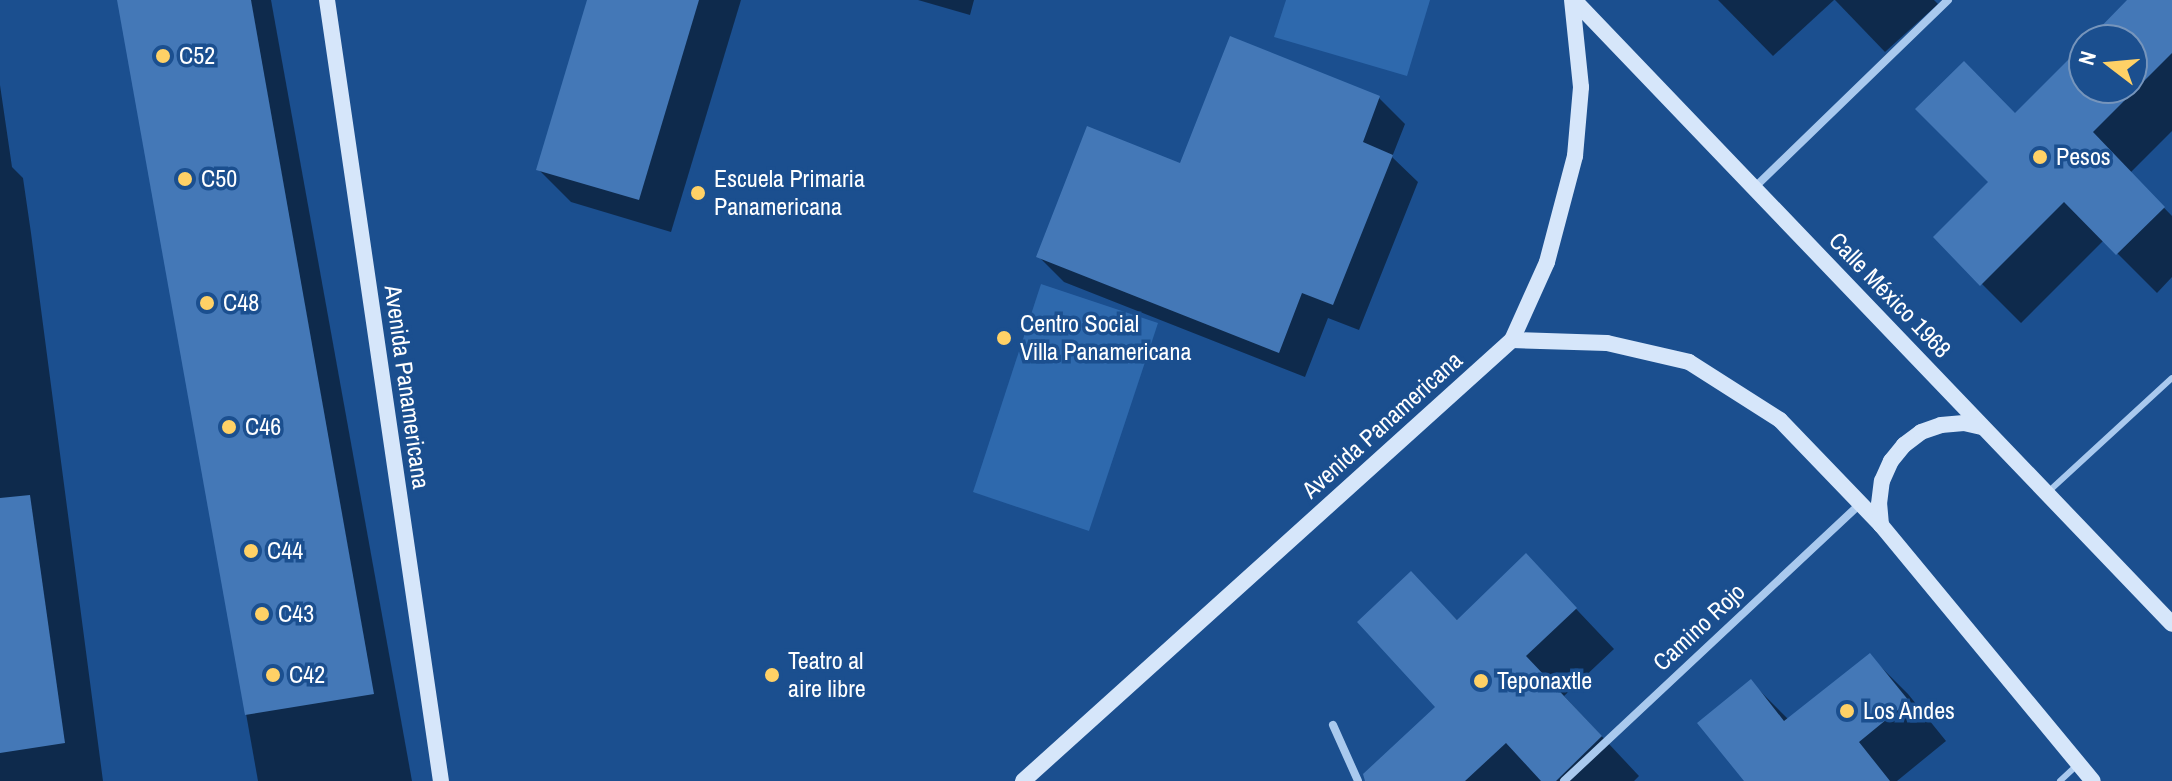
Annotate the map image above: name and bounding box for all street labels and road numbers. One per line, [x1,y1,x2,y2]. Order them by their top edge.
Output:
street label: Calle México 1968 [1823,226,1957,364]
street label: Avenida Panamericana [378,283,436,491]
street label: Avenida Panamericana [1296,346,1468,504]
street label: Camino Rojo [1647,577,1751,677]

